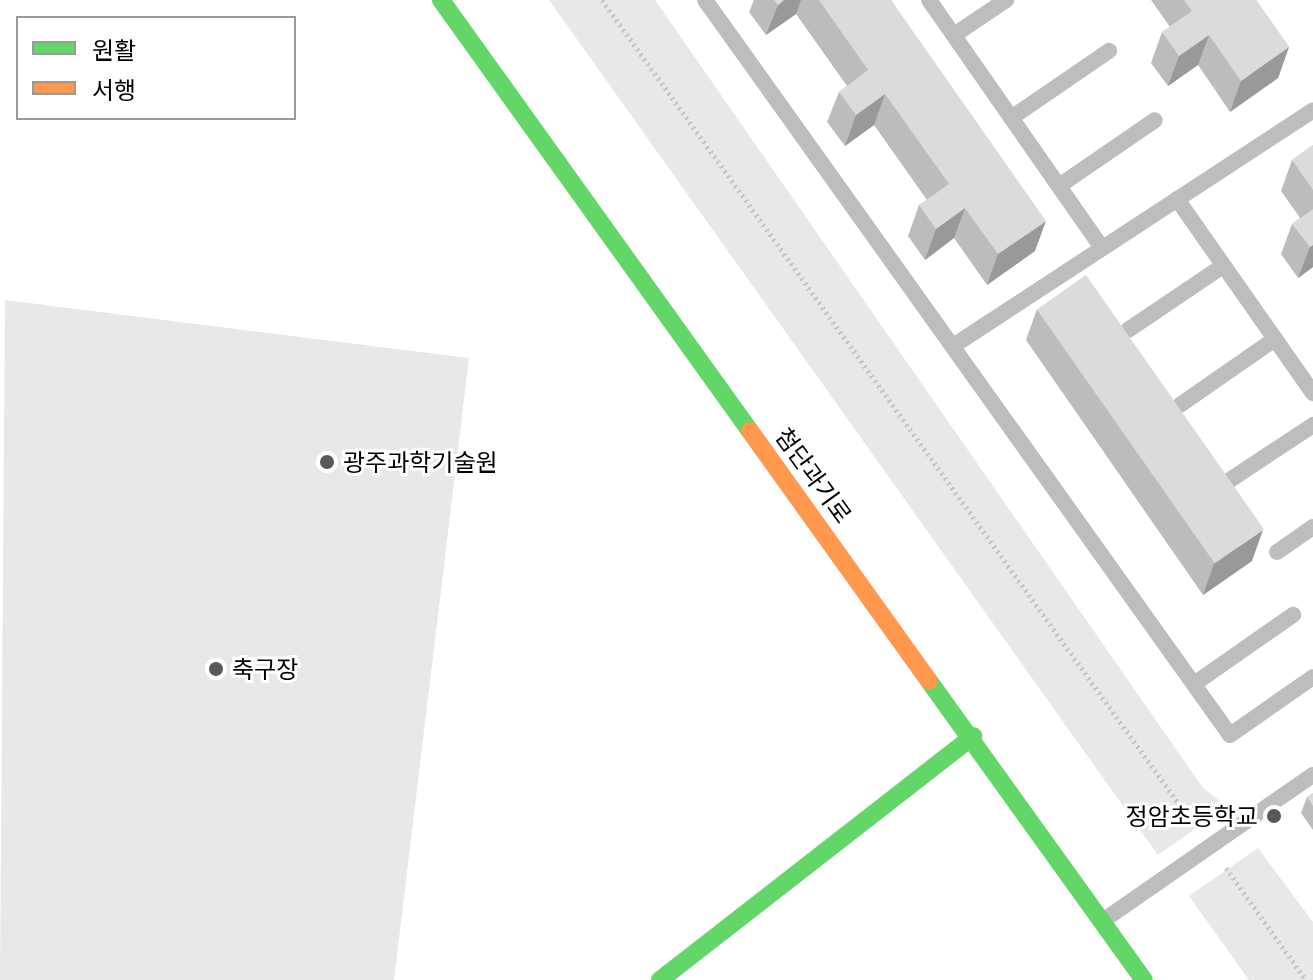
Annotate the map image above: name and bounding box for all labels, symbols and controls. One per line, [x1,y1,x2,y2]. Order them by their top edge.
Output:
legend [16,16,296,120]
text: 원활 [92,33,136,66]
text: 서행 [92,73,136,106]
street label: 첨단과기로 [770,422,858,528]
place label: 광주과학기술원 [343,448,498,476]
marker: 광주과학기술원 [318,453,336,471]
place label: 축구장 [232,655,298,683]
marker: 축구장 [207,660,225,678]
place label: 정암초등학교 [1126,802,1258,830]
marker: 정암초등학교 [1265,807,1283,825]

